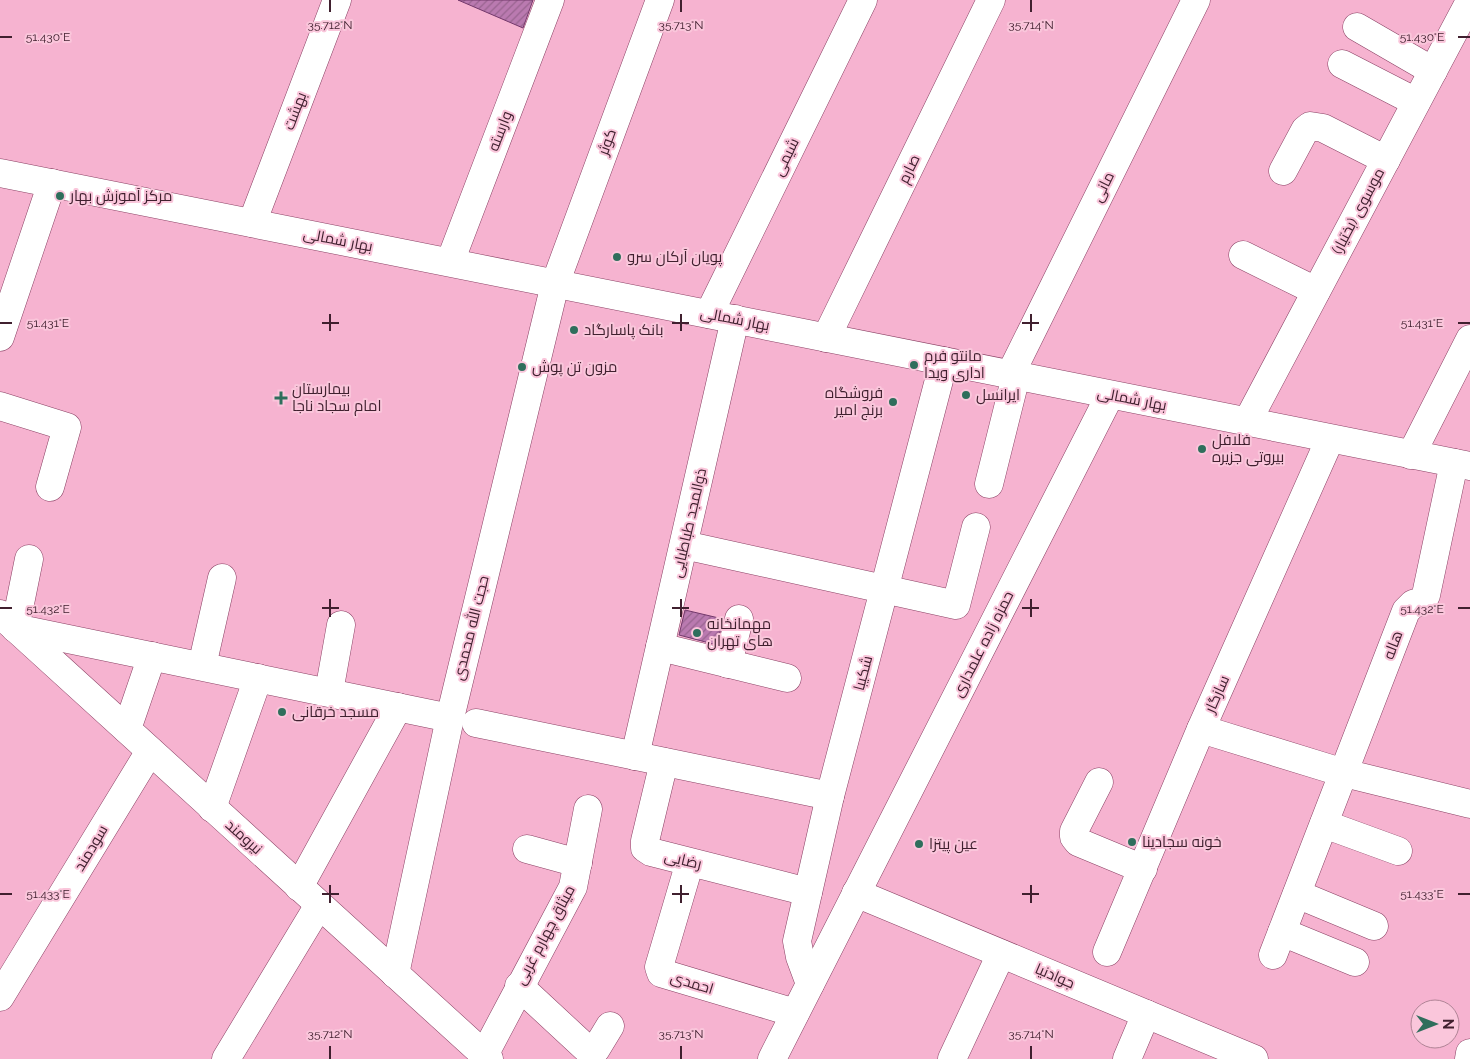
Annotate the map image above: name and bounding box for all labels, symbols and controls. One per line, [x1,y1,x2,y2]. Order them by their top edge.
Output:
text: 35.712°N [307,18,353,32]
text: 35.713°N [658,18,704,32]
text: 35.714°N [1008,18,1054,32]
text: 51.430°E [26,30,70,44]
text: 51.430°E [1400,30,1444,44]
street label: بهشت [280,90,311,133]
street label: وارسته [484,108,516,154]
street label: کوثر [594,126,620,158]
street label: شیمی [769,135,804,179]
street label: صارم [894,152,925,187]
street label: موسوی (بختیار) [1328,165,1389,258]
street label: مانی [1088,169,1119,205]
place label: مرکز آموزش بهار [69,187,172,206]
marker: مرکز آموزش بهار [54,190,66,202]
street label: بهار شمالی [302,224,374,257]
place label: پویان آرکان سرو [627,248,722,267]
marker: پویان آرکان سرو [611,251,623,263]
street label: بهار شمالی [699,303,771,336]
text: 51.431°E [27,316,69,330]
text: 51.431°E [1401,316,1443,330]
place label: بانک پاسارگاد [584,321,664,340]
marker: بانک پاسارگاد [568,324,580,336]
place label: مانتو فرم اداری ویدا [924,347,985,383]
place label: مزون تن پوش [532,358,617,377]
marker: مانتو فرم اداری ویدا [908,359,920,371]
marker: مزون تن پوش [516,361,528,373]
place label: بیمارستان امام سجاد ناجا [292,380,381,416]
street label: بهار شمالی [1096,383,1168,416]
place label: فروشگاه برنج امیر [825,384,883,421]
place label: ایرانسل [976,386,1020,405]
marker: ایرانسل [960,389,972,401]
marker: بیمارستان امام سجاد ناجا [274,391,288,405]
marker: فروشگاه برنج امیر [887,396,899,408]
place label: فلافل بیروتی جزیره [1212,431,1284,467]
marker: فلافل بیروتی جزیره [1196,443,1208,455]
street label: ذوالمجد طباطبایی [668,466,711,580]
street label: حجت الله محمدی [448,573,494,683]
street label: حمزه زاده علمداری [949,588,1018,700]
text: 51.432°E [26,602,70,616]
text: 51.432°E [1400,602,1444,616]
place label: مهمانخانه های تهران [707,615,773,651]
marker: مهمانخانه های تهران [691,627,703,639]
street label: هاله [1379,628,1407,662]
street label: شکیبا [850,654,876,692]
street label: سازگار [1200,672,1233,717]
place label: مسجد خرقانی [292,703,379,722]
marker: مسجد خرقانی [276,706,288,718]
street label: نیرومند [222,816,266,858]
street label: سودمند [70,822,112,874]
place label: خونه سجادینا [1142,833,1221,851]
place label: عین پیتزا [929,835,978,854]
marker: خونه سجادینا [1126,836,1138,848]
marker: عین پیتزا [913,838,925,850]
street label: رضایی [662,847,704,874]
street label: میثاق چهارم غربی [511,882,580,988]
text: 51.433°E [26,887,70,901]
text: 51.433°E [1400,887,1444,901]
street label: جوادنیا [1033,960,1077,992]
street label: احمدی [668,968,716,999]
north arrow [1410,999,1460,1049]
text: N [1440,1019,1456,1029]
text: 35.712°N [307,1027,353,1041]
text: 35.713°N [658,1027,704,1041]
text: 35.714°N [1008,1027,1054,1041]

